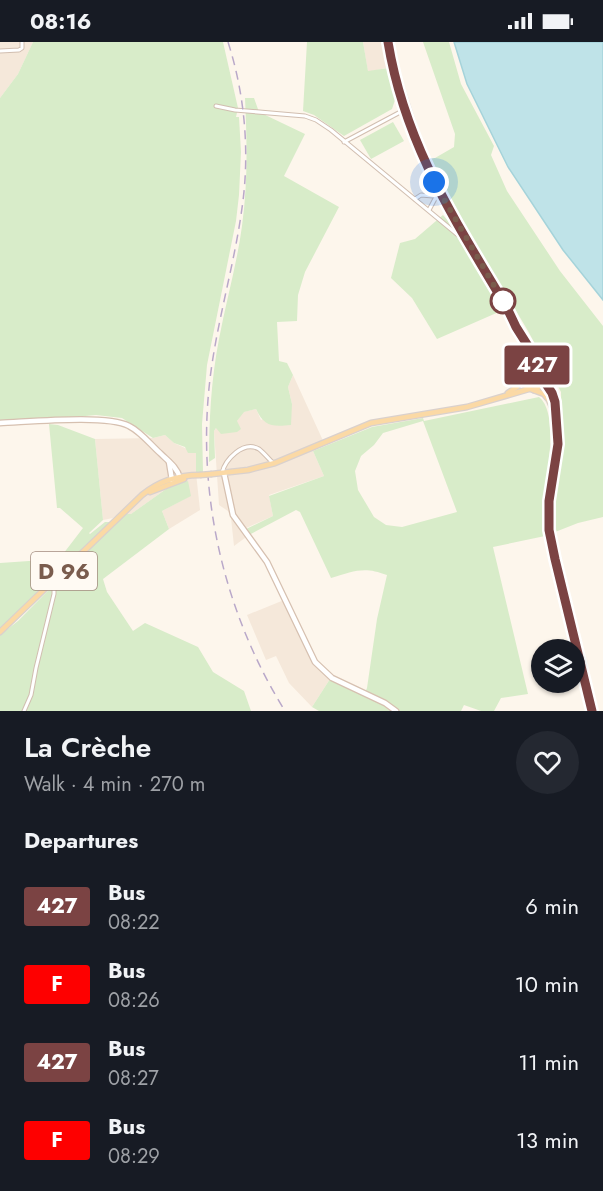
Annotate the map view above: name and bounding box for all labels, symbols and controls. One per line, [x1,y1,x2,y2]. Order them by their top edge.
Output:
text: 08:16 [30,5,91,37]
your location [419,167,449,197]
unlabelled marker [490,288,516,314]
line badge: 427 [502,346,572,384]
text: 427 [516,350,558,380]
road number: D 96 [31,552,97,590]
map controls [531,639,585,693]
button: layers [531,639,585,693]
text: La Crèche [24,727,151,768]
button: heart [516,731,579,794]
text: Walk · 4 min · 270 m [24,770,205,799]
text: Departures [24,824,138,856]
text: Bus [108,876,145,908]
text: 6 min [525,890,579,922]
text: 427 [36,891,78,921]
text: 08:22 [108,908,160,937]
text: Bus [108,954,145,986]
text: 10 min [515,968,579,1000]
text: F [51,969,63,999]
text: 08:26 [108,986,160,1015]
text: Bus [108,1032,145,1064]
text: 11 min [518,1046,579,1078]
text: 427 [36,1047,78,1077]
text: 08:27 [108,1064,159,1093]
text: Bus [108,1110,145,1142]
text: 13 min [516,1124,579,1156]
text: F [51,1125,63,1155]
text: 08:29 [108,1142,160,1171]

